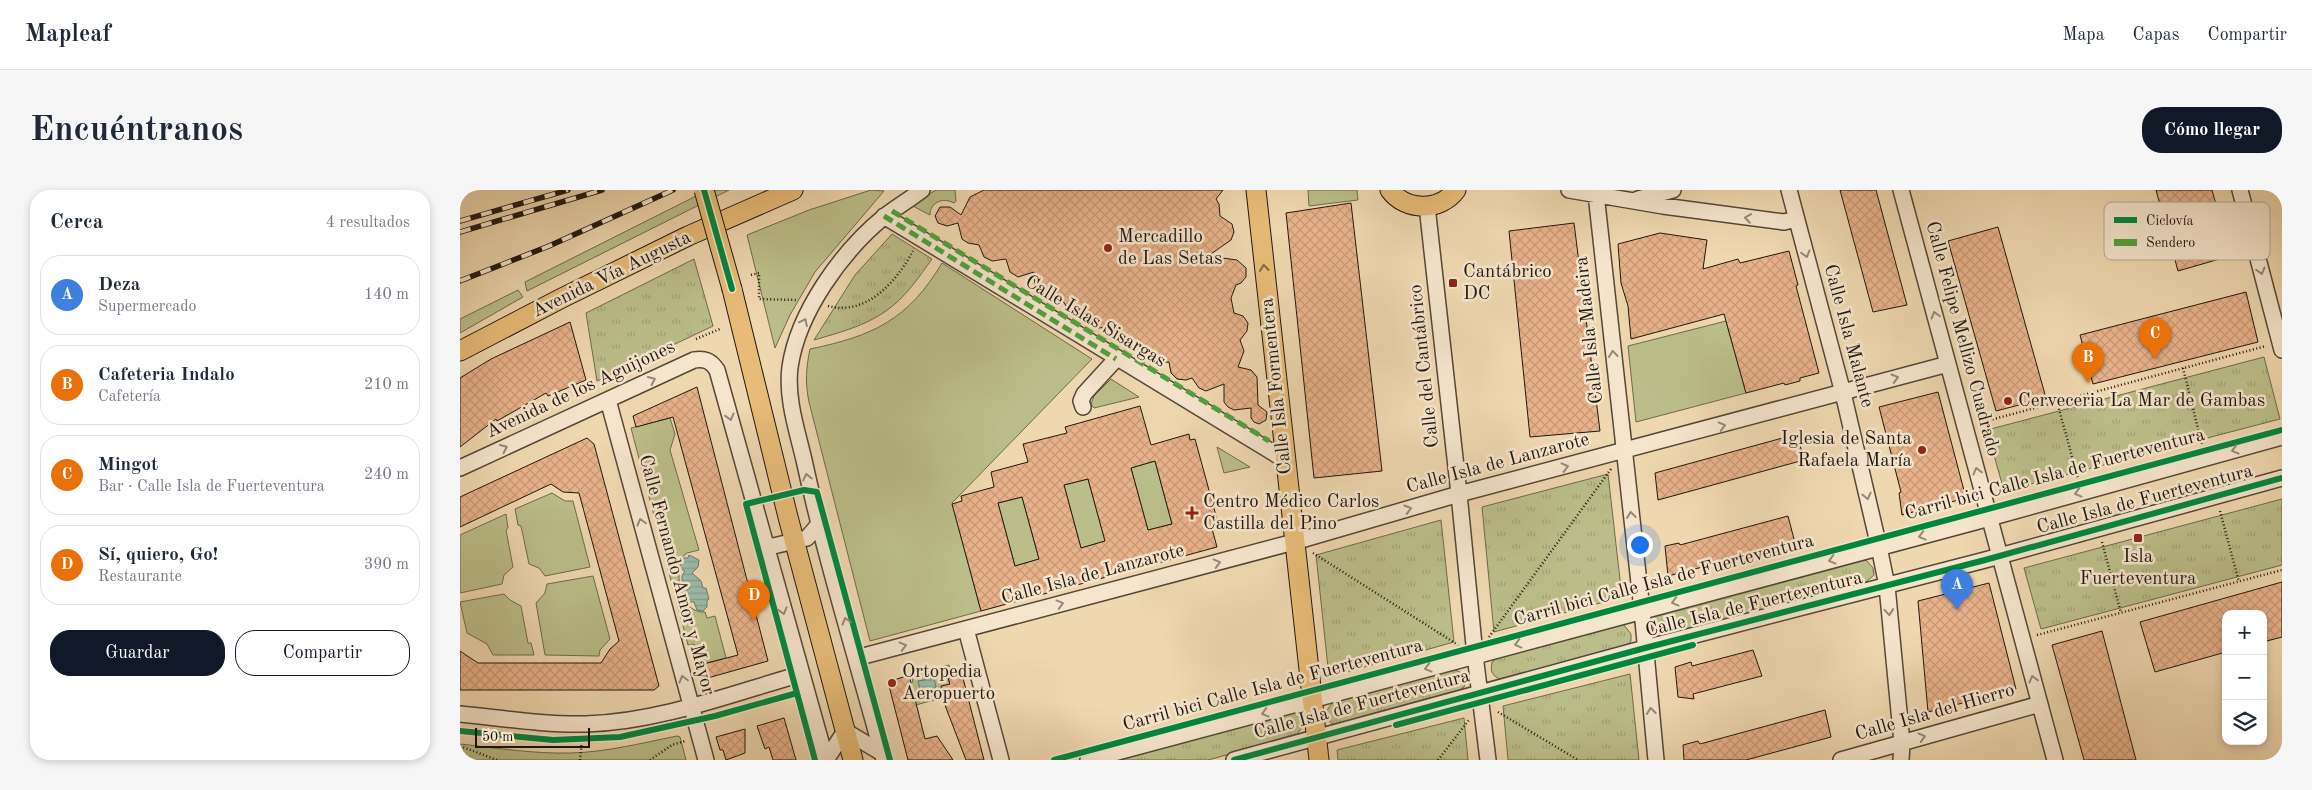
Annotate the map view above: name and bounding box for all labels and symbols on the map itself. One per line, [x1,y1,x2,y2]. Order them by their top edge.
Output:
legend [2104,202,2270,260]
one-way arrow [1744,213,1753,223]
text: Ciclovía [2146,214,2194,228]
street label: Calle Felipe Mellizo Cuadrado [1921,219,2003,459]
street label: Avenida Vía Augusta [530,228,695,322]
place label: Mercadillo de Las Setas [1118,228,1222,269]
text: Sendero [2146,236,2195,250]
marker: Mercadillo de Las Setas [1102,242,1114,254]
one-way arrow [1800,250,1811,258]
street label: Calle Isla Madeira [1573,255,1607,405]
street label: Calle Isla Malante [1820,262,1876,410]
one-way arrow [1259,263,1270,271]
place label: Cantábrico DC [1463,263,1552,304]
one-way arrow [2255,266,2266,275]
street label: Calle Islas Sisargas [1021,273,1169,371]
marker: Cantábrico DC [1447,277,1459,289]
street label: Calle del Cantábrico [1407,283,1443,449]
street label: Calle Isla Formentera [1258,296,1296,475]
one-way arrow [1930,310,1941,319]
one-way arrow [797,318,808,327]
pin: C [2139,318,2171,359]
street label: Avenida de los Aguijones [484,338,678,442]
pin: B [2072,342,2104,383]
one-way arrow [1608,349,1619,357]
one-way arrow [1891,374,1899,384]
one-way arrow [647,375,656,386]
place label: Cerveceria La Mar de Gambas [2018,392,2265,411]
marker: Cerveceria La Mar de Gambas [2002,395,2014,407]
one-way arrow [724,413,734,421]
one-way arrow [1717,421,1725,431]
street label: Carril bici Calle Isla de Fuerteventura [1902,424,2208,526]
street label: Calle Isla de Lanzarote [1404,430,1592,498]
place label: Iglesia de Santa Rafaela María [1781,430,1913,471]
one-way arrow [499,443,508,454]
marker: Iglesia de Santa Rafaela María [1916,444,1928,456]
one-way arrow [2231,444,2239,455]
street label: Calle Fernando Amor y Mayor [635,453,717,697]
street label: Calle Isla de Fuerteventura [2034,460,2256,540]
one-way arrow [1560,462,1569,473]
one-way arrow [1972,467,1983,476]
one-way arrow [802,472,813,481]
one-way arrow [2075,488,2083,498]
one-way arrow [1861,492,1872,501]
place label: Centro Médico Carlos Castilla del Pino [1203,493,1379,534]
one-way arrow [1403,505,1411,515]
marker: Centro Médico Carlos Castilla del Pino [1185,506,1199,520]
one-way arrow [1626,511,1637,519]
one-way arrow [636,518,647,527]
street label: Carril bici Calle Isla de Fuerteventura [1511,530,1817,632]
one-way arrow [1917,530,1926,541]
your location [1627,532,1653,558]
marker: Isla Fuerteventura [2132,532,2144,544]
street label: Calle Isla de Lanzarote [999,541,1187,609]
place label: Isla Fuerteventura [2079,548,2197,589]
one-way arrow [1829,554,1837,564]
one-way arrow [1213,558,1221,568]
street label: Calle Isla de Fuerteventura [1643,567,1865,643]
pin: A [1941,569,1973,610]
pin: D [738,580,770,621]
one-way arrow [1672,596,1680,606]
one-way arrow [1056,600,1064,610]
one-way arrow [778,607,788,615]
one-way arrow [1884,609,1895,617]
one-way arrow [841,618,851,626]
street label: Carril bici Calle Isla de Fuerteventura [1120,635,1426,737]
one-way arrow [1515,638,1523,648]
one-way arrow [899,641,908,652]
place label: Ortopedia Aeropuerto [902,663,995,704]
one-way arrow [1424,663,1432,673]
street label: Calle Isla de Fuerteventura [1251,665,1473,745]
one-way arrow [2028,675,2039,684]
one-way arrow [678,676,688,684]
marker: Ortopedia Aeropuerto [886,677,898,689]
street label: Calle Isla del Hierro [1853,681,2017,745]
one-way arrow [1261,707,1269,717]
one-way arrow [1646,707,1657,715]
scale bar [475,725,590,748]
one-way arrow [1917,733,1925,743]

